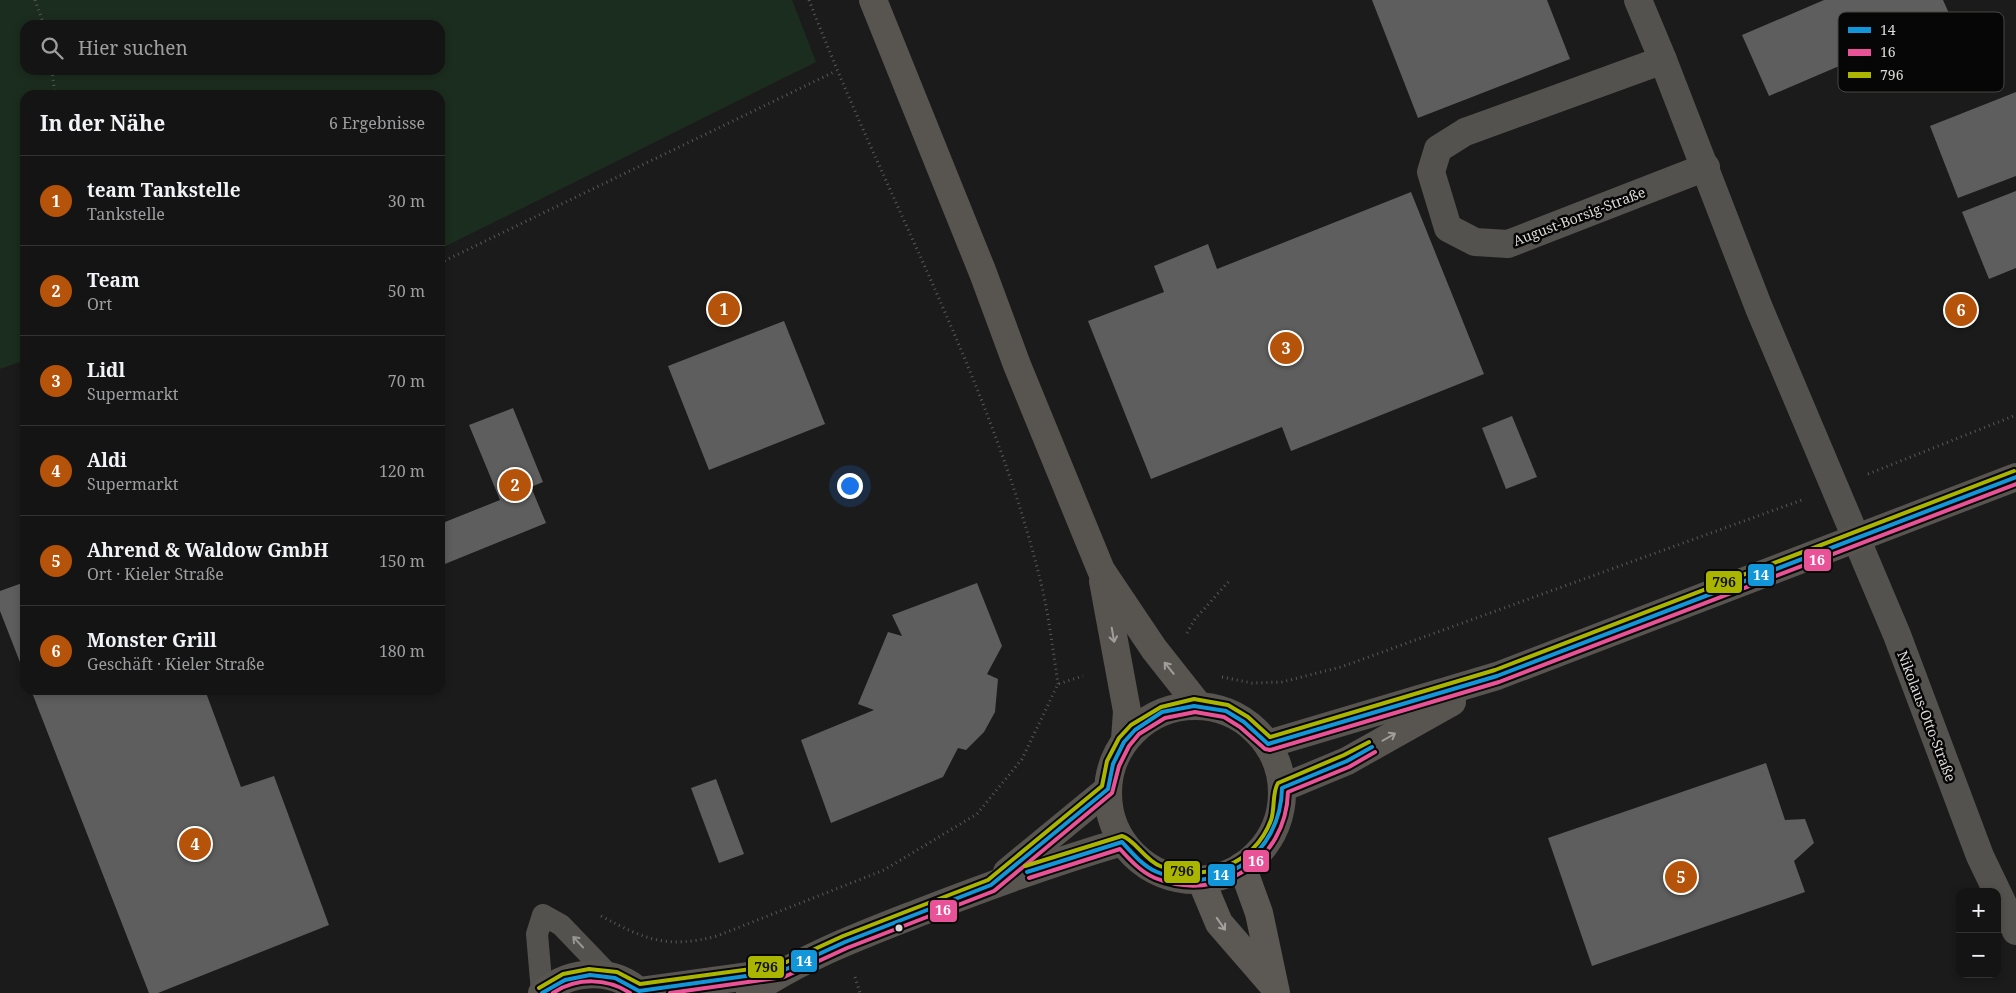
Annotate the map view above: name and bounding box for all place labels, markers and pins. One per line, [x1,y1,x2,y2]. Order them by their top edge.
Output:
pin: 1 [708,290,740,328]
pin: 6 [1945,291,1977,329]
pin: 3 [1270,329,1302,367]
pin: 2 [499,466,531,504]
pin: 4 [179,825,211,863]
pin: 5 [1665,858,1697,896]
unlabelled marker [894,923,904,933]

